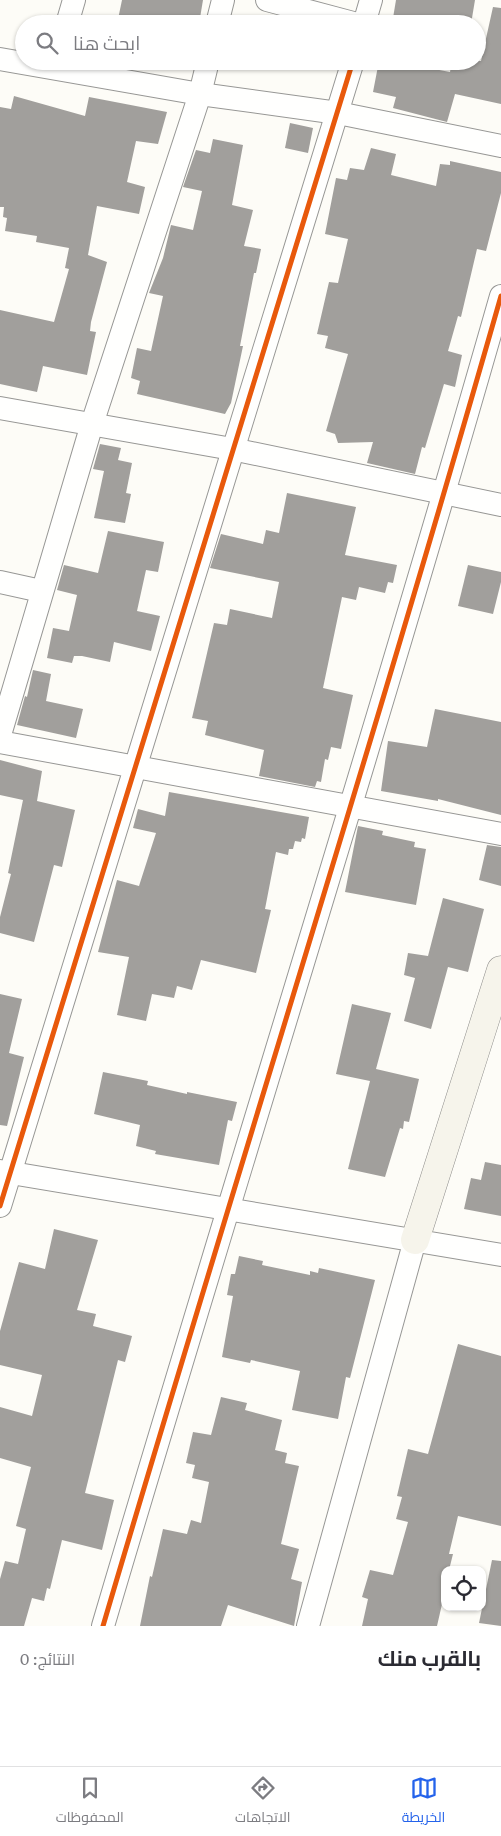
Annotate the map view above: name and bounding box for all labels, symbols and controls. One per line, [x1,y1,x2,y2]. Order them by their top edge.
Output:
search box [15,15,486,70]
text: ابحث هنا [73,28,140,56]
icon: search [33,29,61,57]
map controls [441,1566,486,1611]
button: locate [441,1566,486,1611]
text: بالقرب منك [378,1641,481,1672]
text: النتائج: 0 [20,1646,75,1670]
tab: المحفوظات [56,1774,124,1830]
tab: الاتجاهات [235,1774,290,1830]
tab: الخريطة [402,1774,445,1830]

